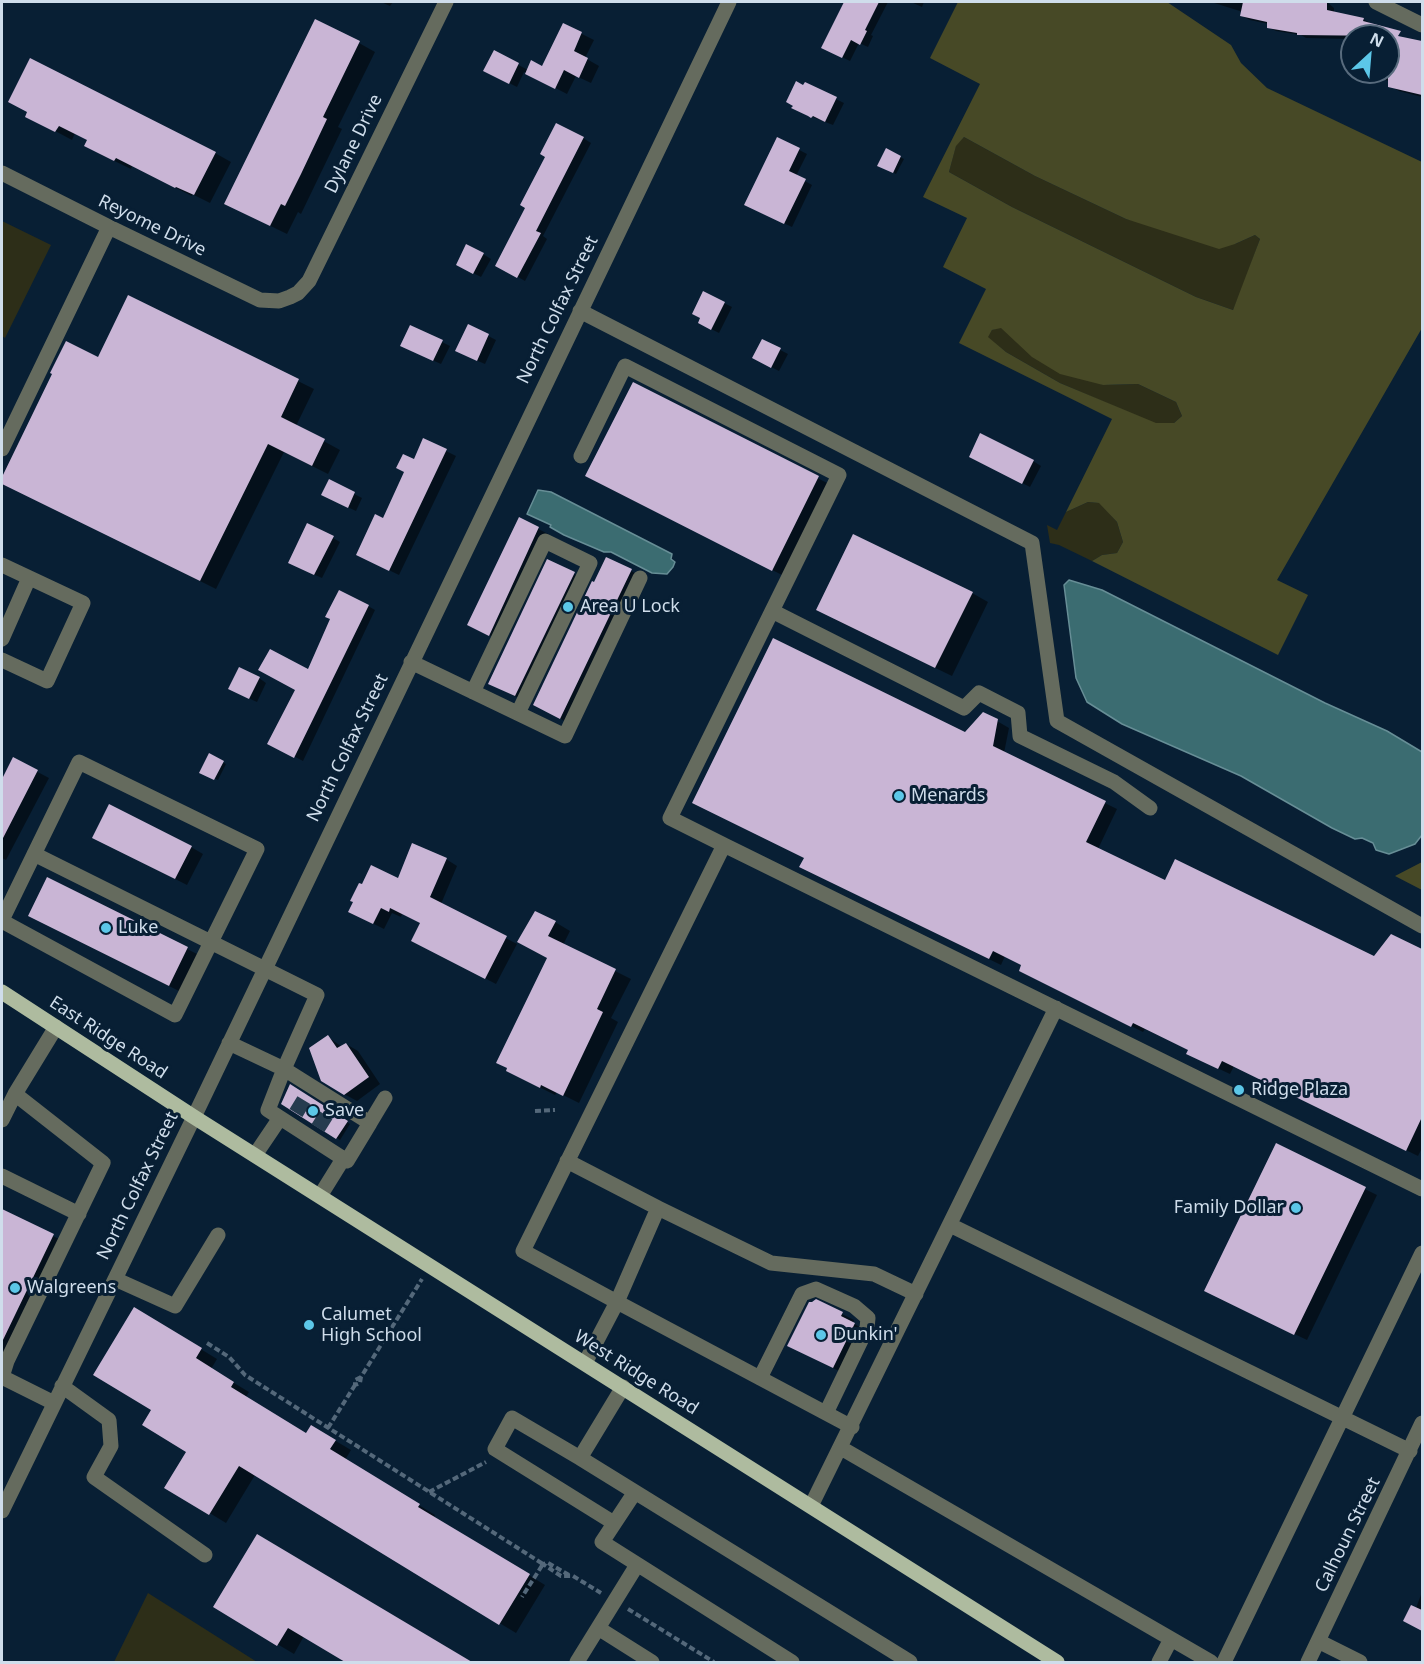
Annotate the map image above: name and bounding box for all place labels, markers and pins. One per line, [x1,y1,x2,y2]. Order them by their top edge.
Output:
place label: Area U Lock [580,596,680,618]
marker: Area U Lock [561,600,575,614]
place label: Menards [911,785,985,807]
marker: Menards [892,789,906,803]
place label: Luke [118,917,158,939]
marker: Luke [99,921,113,935]
place label: Ridge Plaza [1251,1079,1348,1101]
marker: Ridge Plaza [1232,1083,1246,1097]
place label: Save [325,1100,364,1122]
marker: Save [306,1104,320,1118]
place label: Family Dollar [1174,1197,1284,1219]
marker: Family Dollar [1289,1201,1303,1215]
place label: Walgreens [27,1277,116,1299]
marker: Walgreens [8,1281,22,1295]
place label: Calumet High School [321,1304,422,1346]
marker: Calumet High School [302,1318,316,1332]
place label: Dunkin' [833,1324,898,1346]
marker: Dunkin' [814,1328,828,1342]

